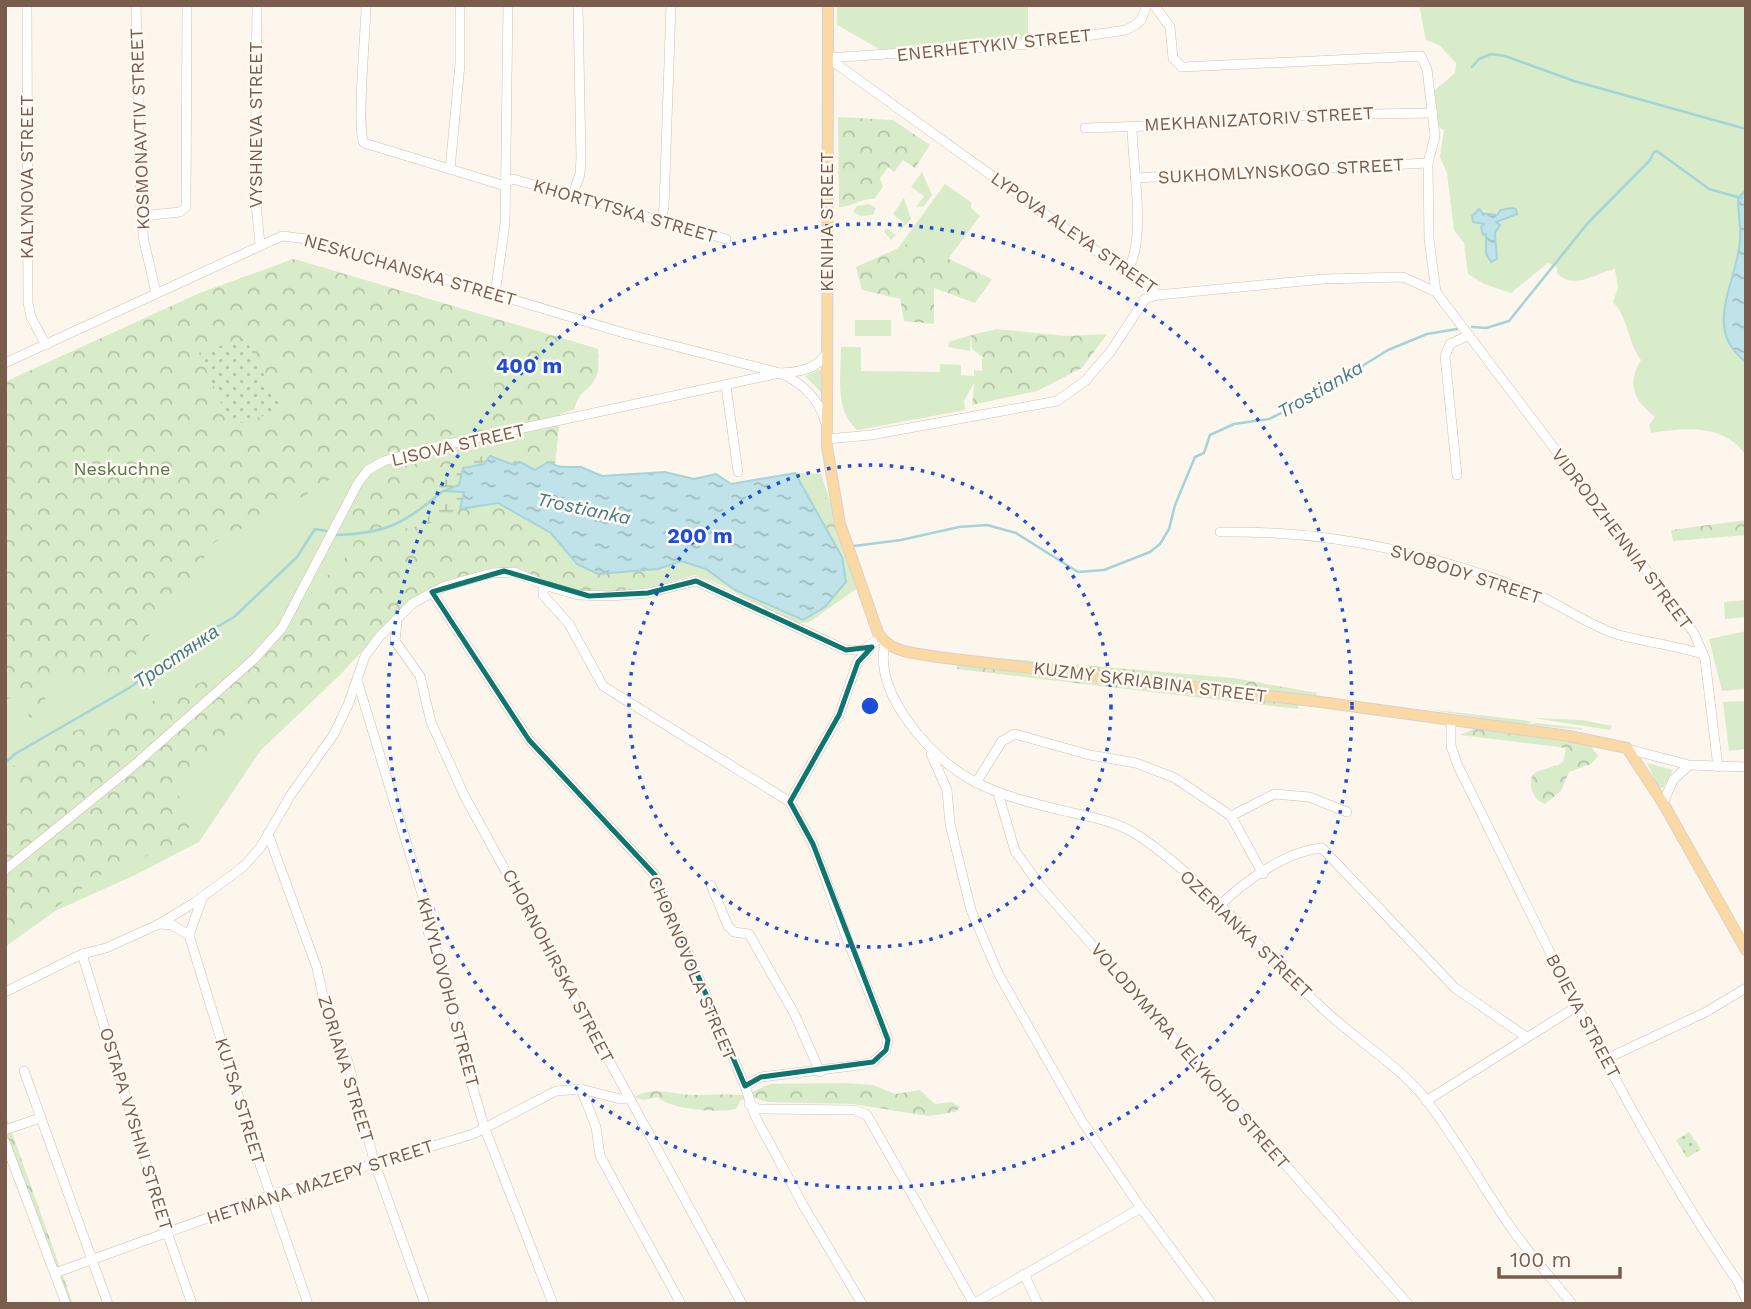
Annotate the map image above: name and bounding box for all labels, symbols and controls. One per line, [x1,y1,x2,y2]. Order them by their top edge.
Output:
street label: ENERHETYKIV STREET [896,24,1092,65]
street label: KOSMONAVTIV STREET [125,28,154,230]
street label: VYSHNEVA STREET [245,42,266,208]
street label: KALYNOVA STREET [16,95,37,259]
street label: MEKHANIZATORIV STREET [1144,102,1374,135]
street label: KENIHA STREET [816,152,837,292]
street label: SUKHOMLYNSKOGO STREET [1157,154,1405,187]
street label: LYPOVA ALEYA STREET [987,167,1162,298]
street label: KHORTYTSKA STREET [531,174,719,247]
street label: NESKUCHANSKA STREET [302,229,519,310]
text: 400 m [496,353,562,378]
water label: Trostianka [1273,356,1367,423]
street label: LISOVA STREET [389,419,527,470]
street label: VIDRODZHENNIA STREET [1548,444,1697,633]
park label: Neskuchne [73,458,171,479]
water label: Trostianka [535,487,633,530]
text: 200 m [667,523,733,548]
street label: SVOBODY STREET [1388,539,1544,608]
water label: Тростянка [129,620,223,693]
street label: KUZMY SKRIABINA STREET [1032,657,1268,706]
centre of rings [858,694,882,718]
street label: CHORNOHIRSKA STREET [498,865,619,1066]
street label: OZERIANKA STREET [1176,865,1317,1002]
street label: CHORNOVOLA STREET [644,873,741,1063]
street label: KHVYLOVOHO STREET [413,895,484,1089]
street label: VOLODYMYRA VELYKOHO STREET [1087,939,1294,1173]
street label: BOIEVA STREET [1542,950,1625,1082]
street label: ZORIANA STREET [314,993,379,1145]
street label: OSTAPA VYSHNI STREET [96,1025,177,1233]
street label: KUTSA STREET [211,1035,270,1167]
street label: HETMANA MAZEPY STREET [204,1135,436,1228]
scale bar [1499,1236,1620,1280]
text: 100 m [1510,1247,1572,1272]

